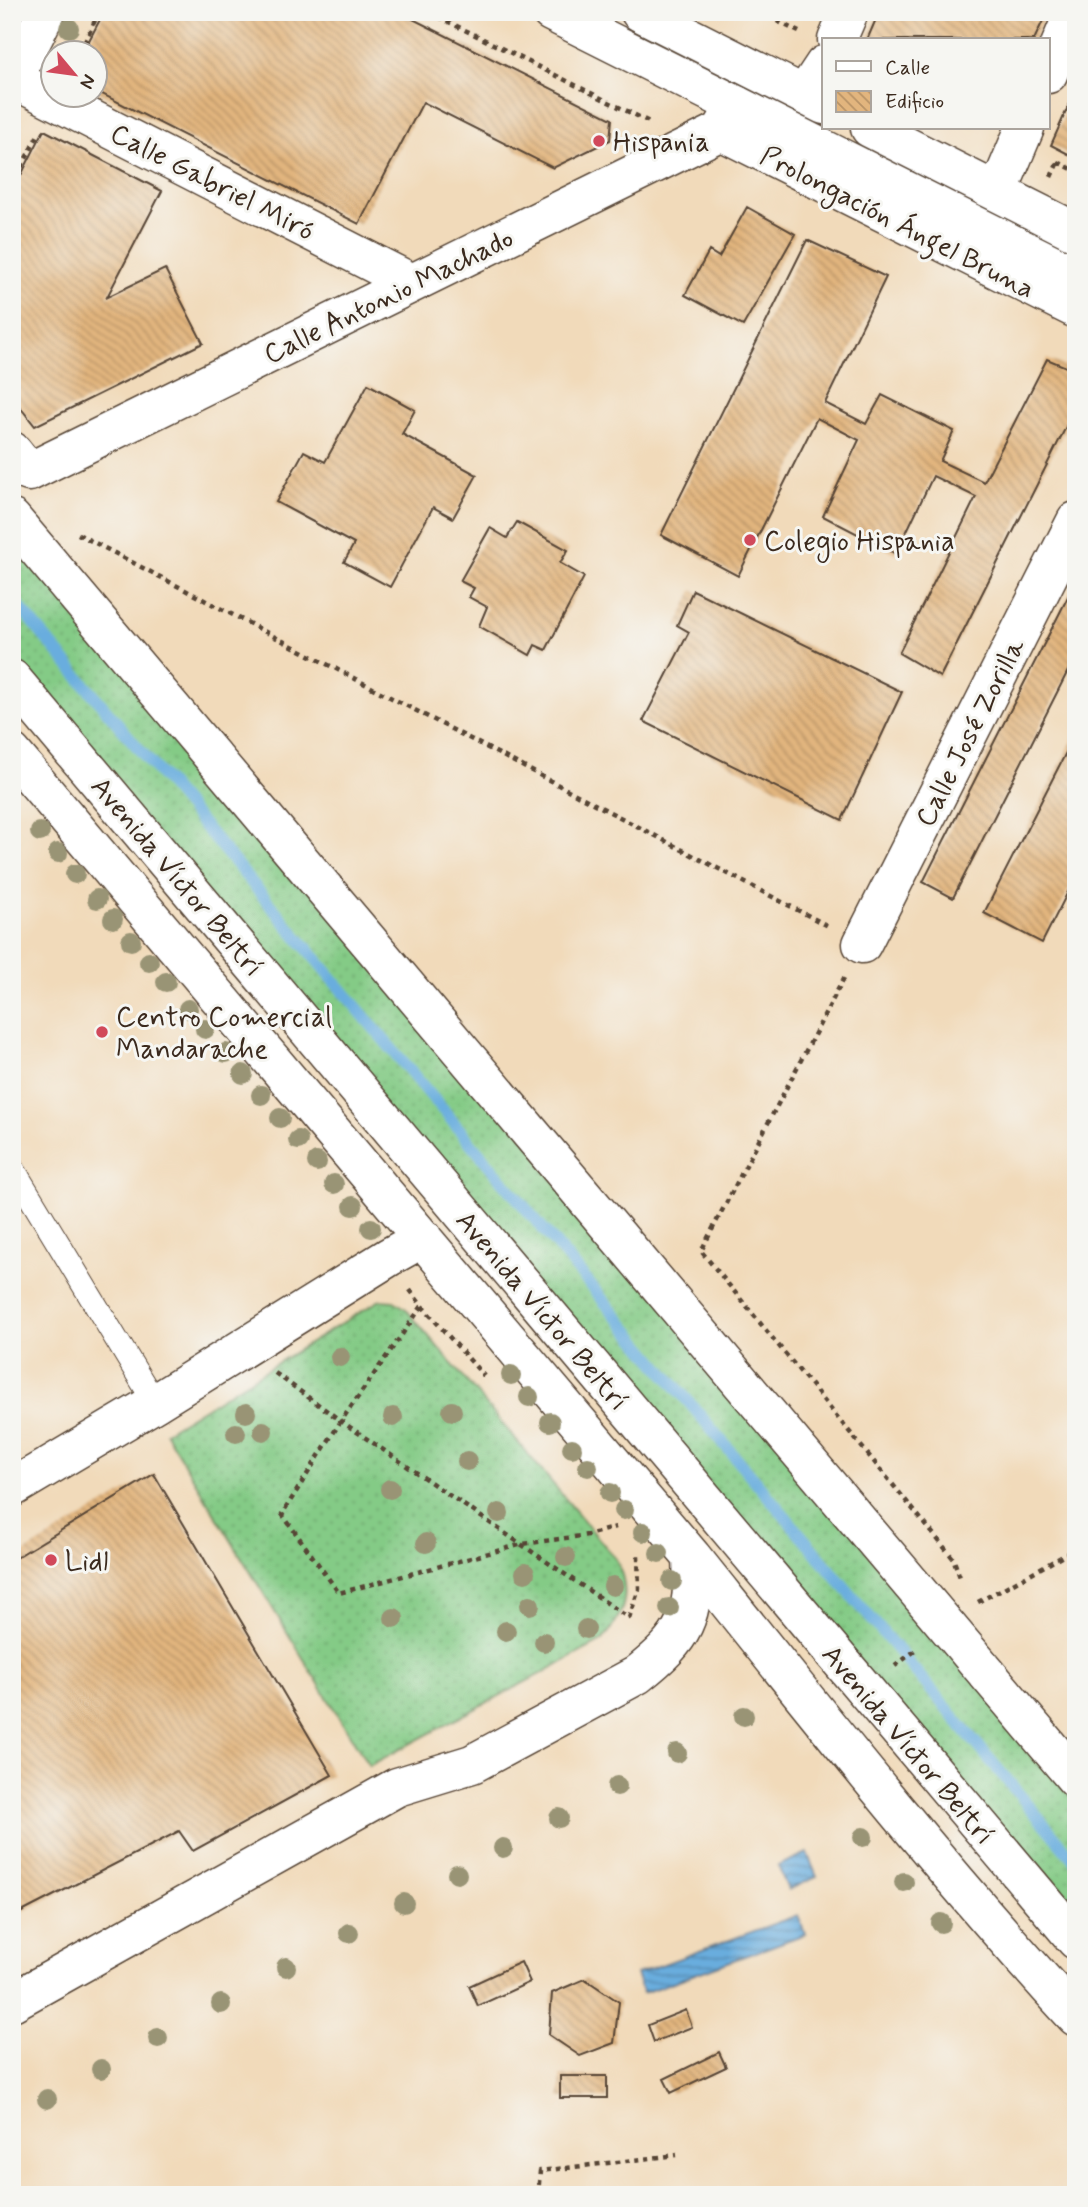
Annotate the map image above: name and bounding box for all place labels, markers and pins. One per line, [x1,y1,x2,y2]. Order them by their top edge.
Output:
place label: Hispania [613,125,710,162]
marker: Hispania [591,133,607,149]
place label: Colegio Hispania [764,524,955,563]
marker: Colegio Hispania [742,532,758,548]
place label: Centro Comercial Mandarache [116,1000,332,1069]
marker: Centro Comercial Mandarache [94,1024,110,1040]
place label: Lidl [65,1544,108,1581]
marker: Lidl [43,1552,59,1568]

